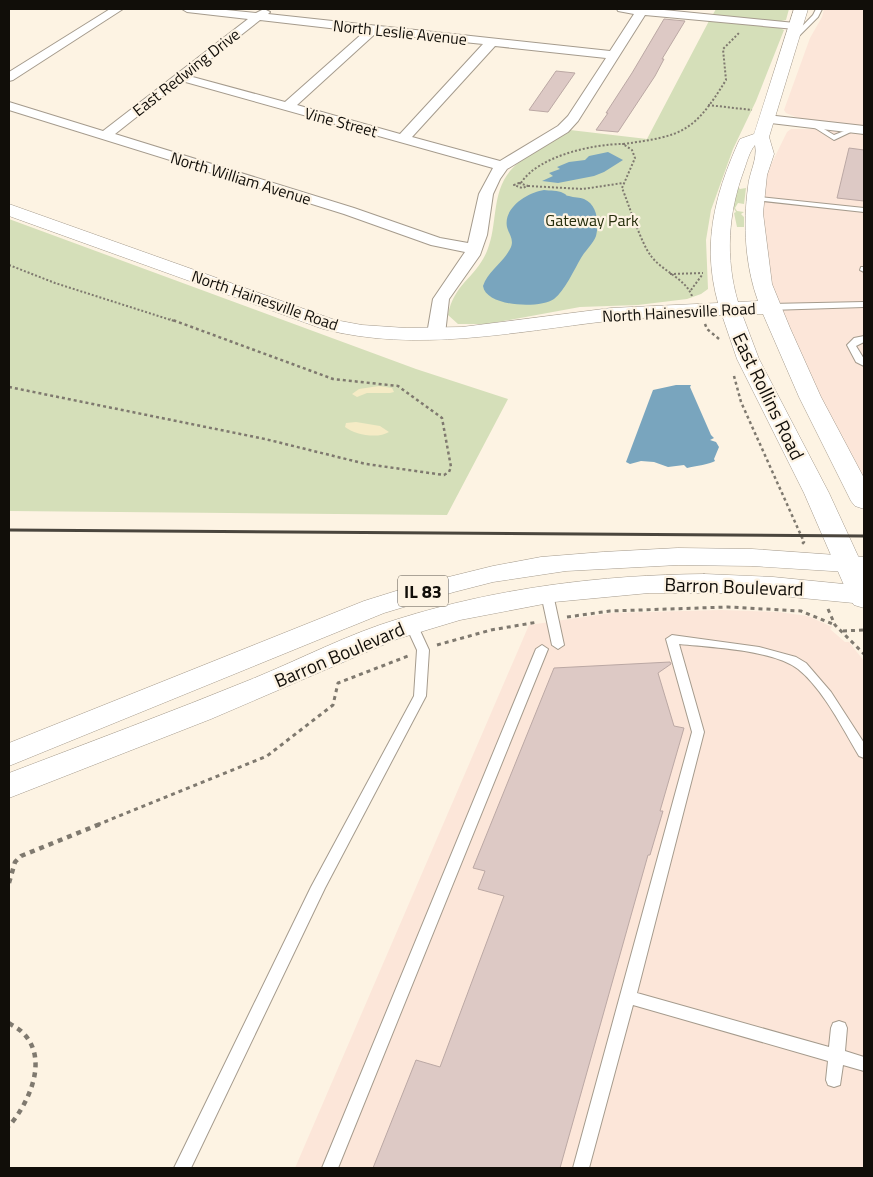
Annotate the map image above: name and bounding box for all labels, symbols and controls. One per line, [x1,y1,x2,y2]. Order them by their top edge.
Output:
street label: North Leslie Avenue [332,13,468,51]
street label: East Redwing Drive [127,22,245,122]
street label: Vine Street [302,101,380,143]
street label: North William Avenue [168,145,314,211]
park label: Gateway Park [545,208,639,232]
street label: North Hainesville Road [188,264,342,336]
street label: North Hainesville Road [602,296,756,328]
street label: East Rollins Road [726,327,812,465]
street label: Barron Boulevard [664,569,804,603]
road number: IL 83 [398,576,448,606]
street label: Barron Boulevard [269,613,409,695]

